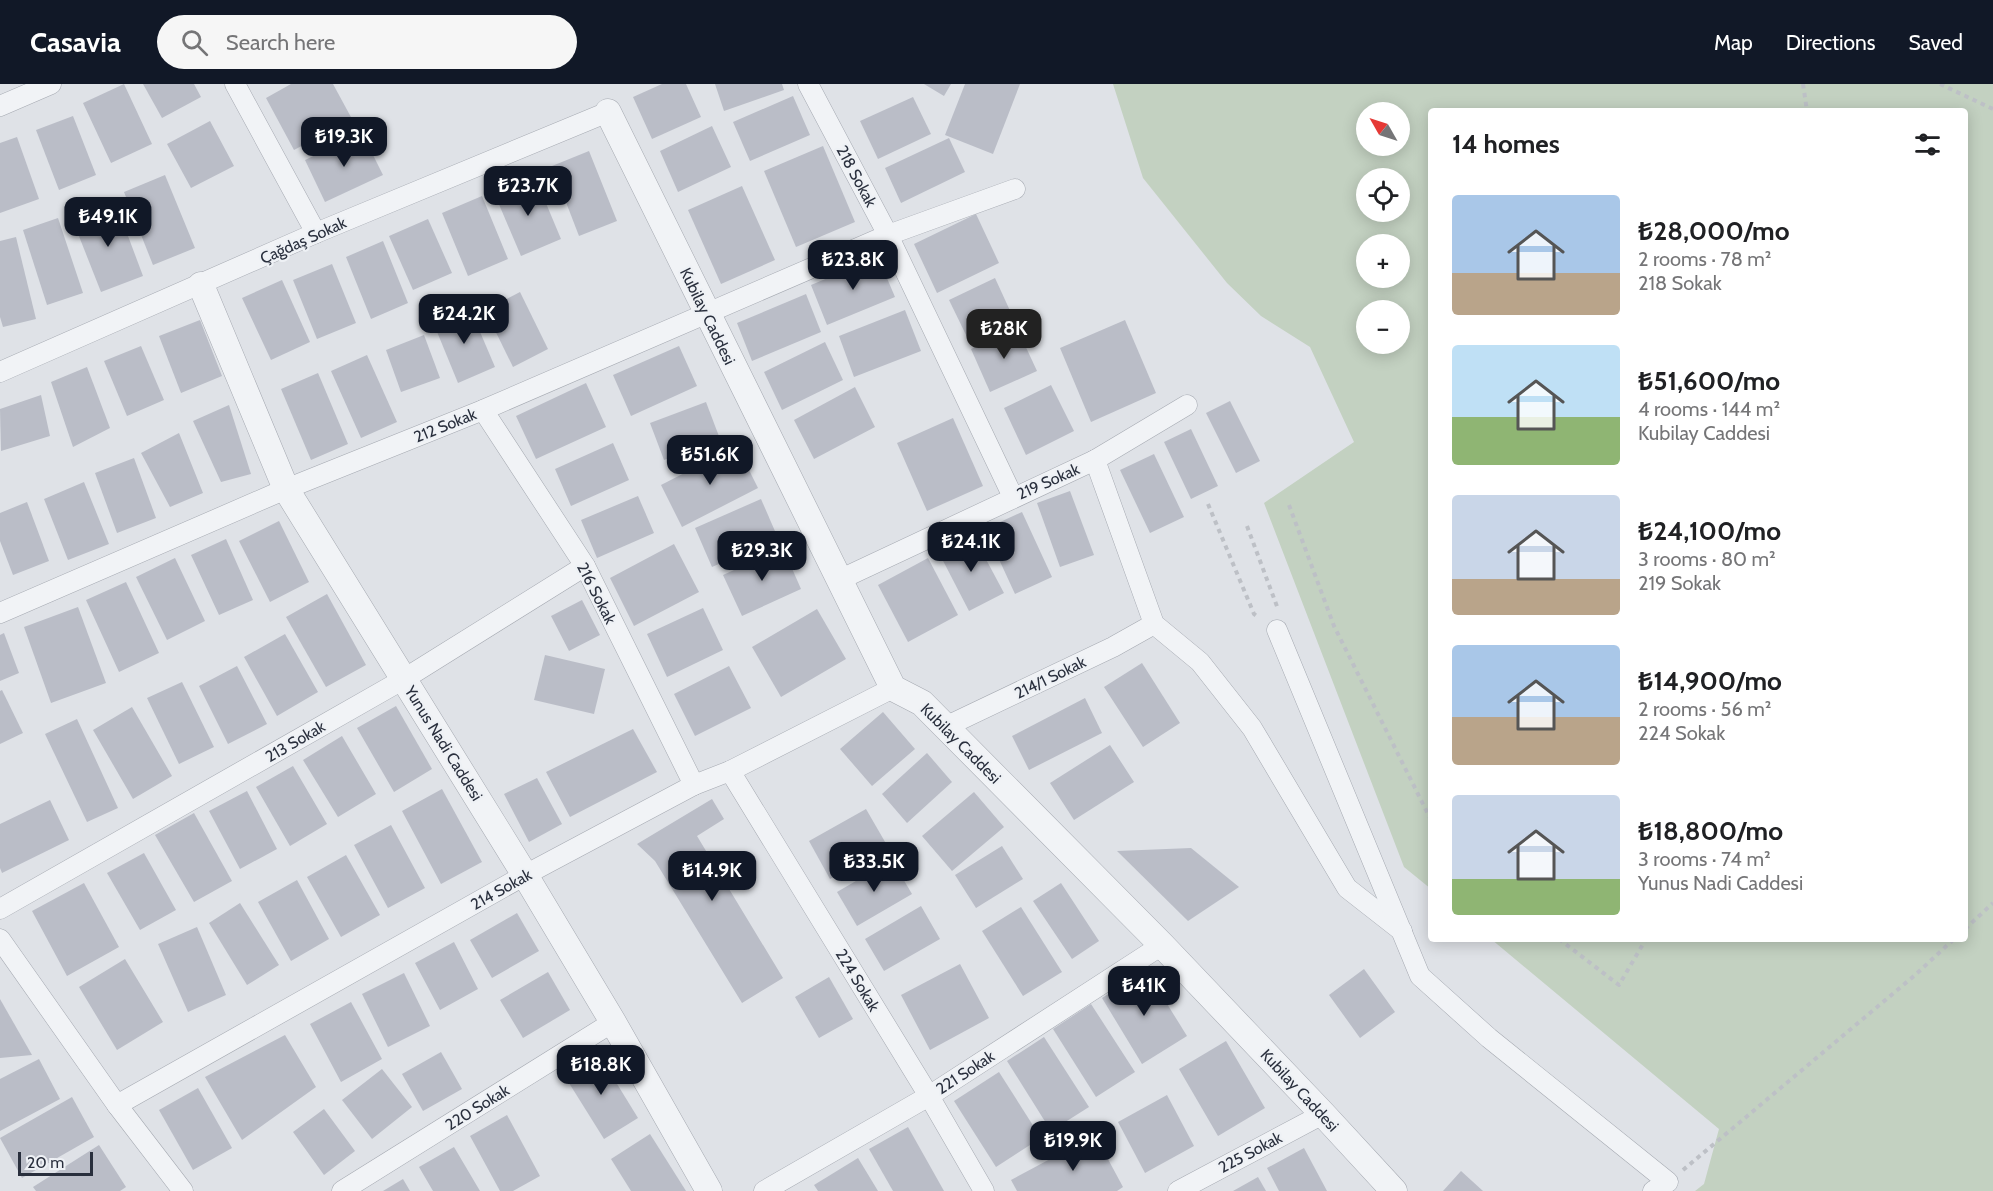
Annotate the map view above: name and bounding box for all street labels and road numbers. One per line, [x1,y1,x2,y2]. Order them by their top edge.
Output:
street label: 218 Sokak [832,142,881,211]
street label: Çağdaş Sokak [257,213,350,268]
street label: Kubilay Caddesi [676,265,739,368]
street label: 212 Sokak [411,404,480,447]
street label: 219 Sokak [1014,459,1083,504]
street label: 216 Sokak [573,559,620,628]
street label: 214/1 Sokak [1011,652,1090,703]
street label: Yunus Nadi Caddesi [400,681,487,804]
street label: Kubilay Caddesi [917,699,1005,787]
street label: 213 Sokak [262,716,329,766]
street label: 214 Sokak [468,865,536,914]
street label: 224 Sokak [831,945,884,1016]
street label: Kubilay Caddesi [1257,1045,1343,1135]
street label: 221 Sokak [933,1046,999,1098]
street label: 220 Sokak [442,1080,513,1134]
street label: 225 Sokak [1215,1127,1286,1177]

